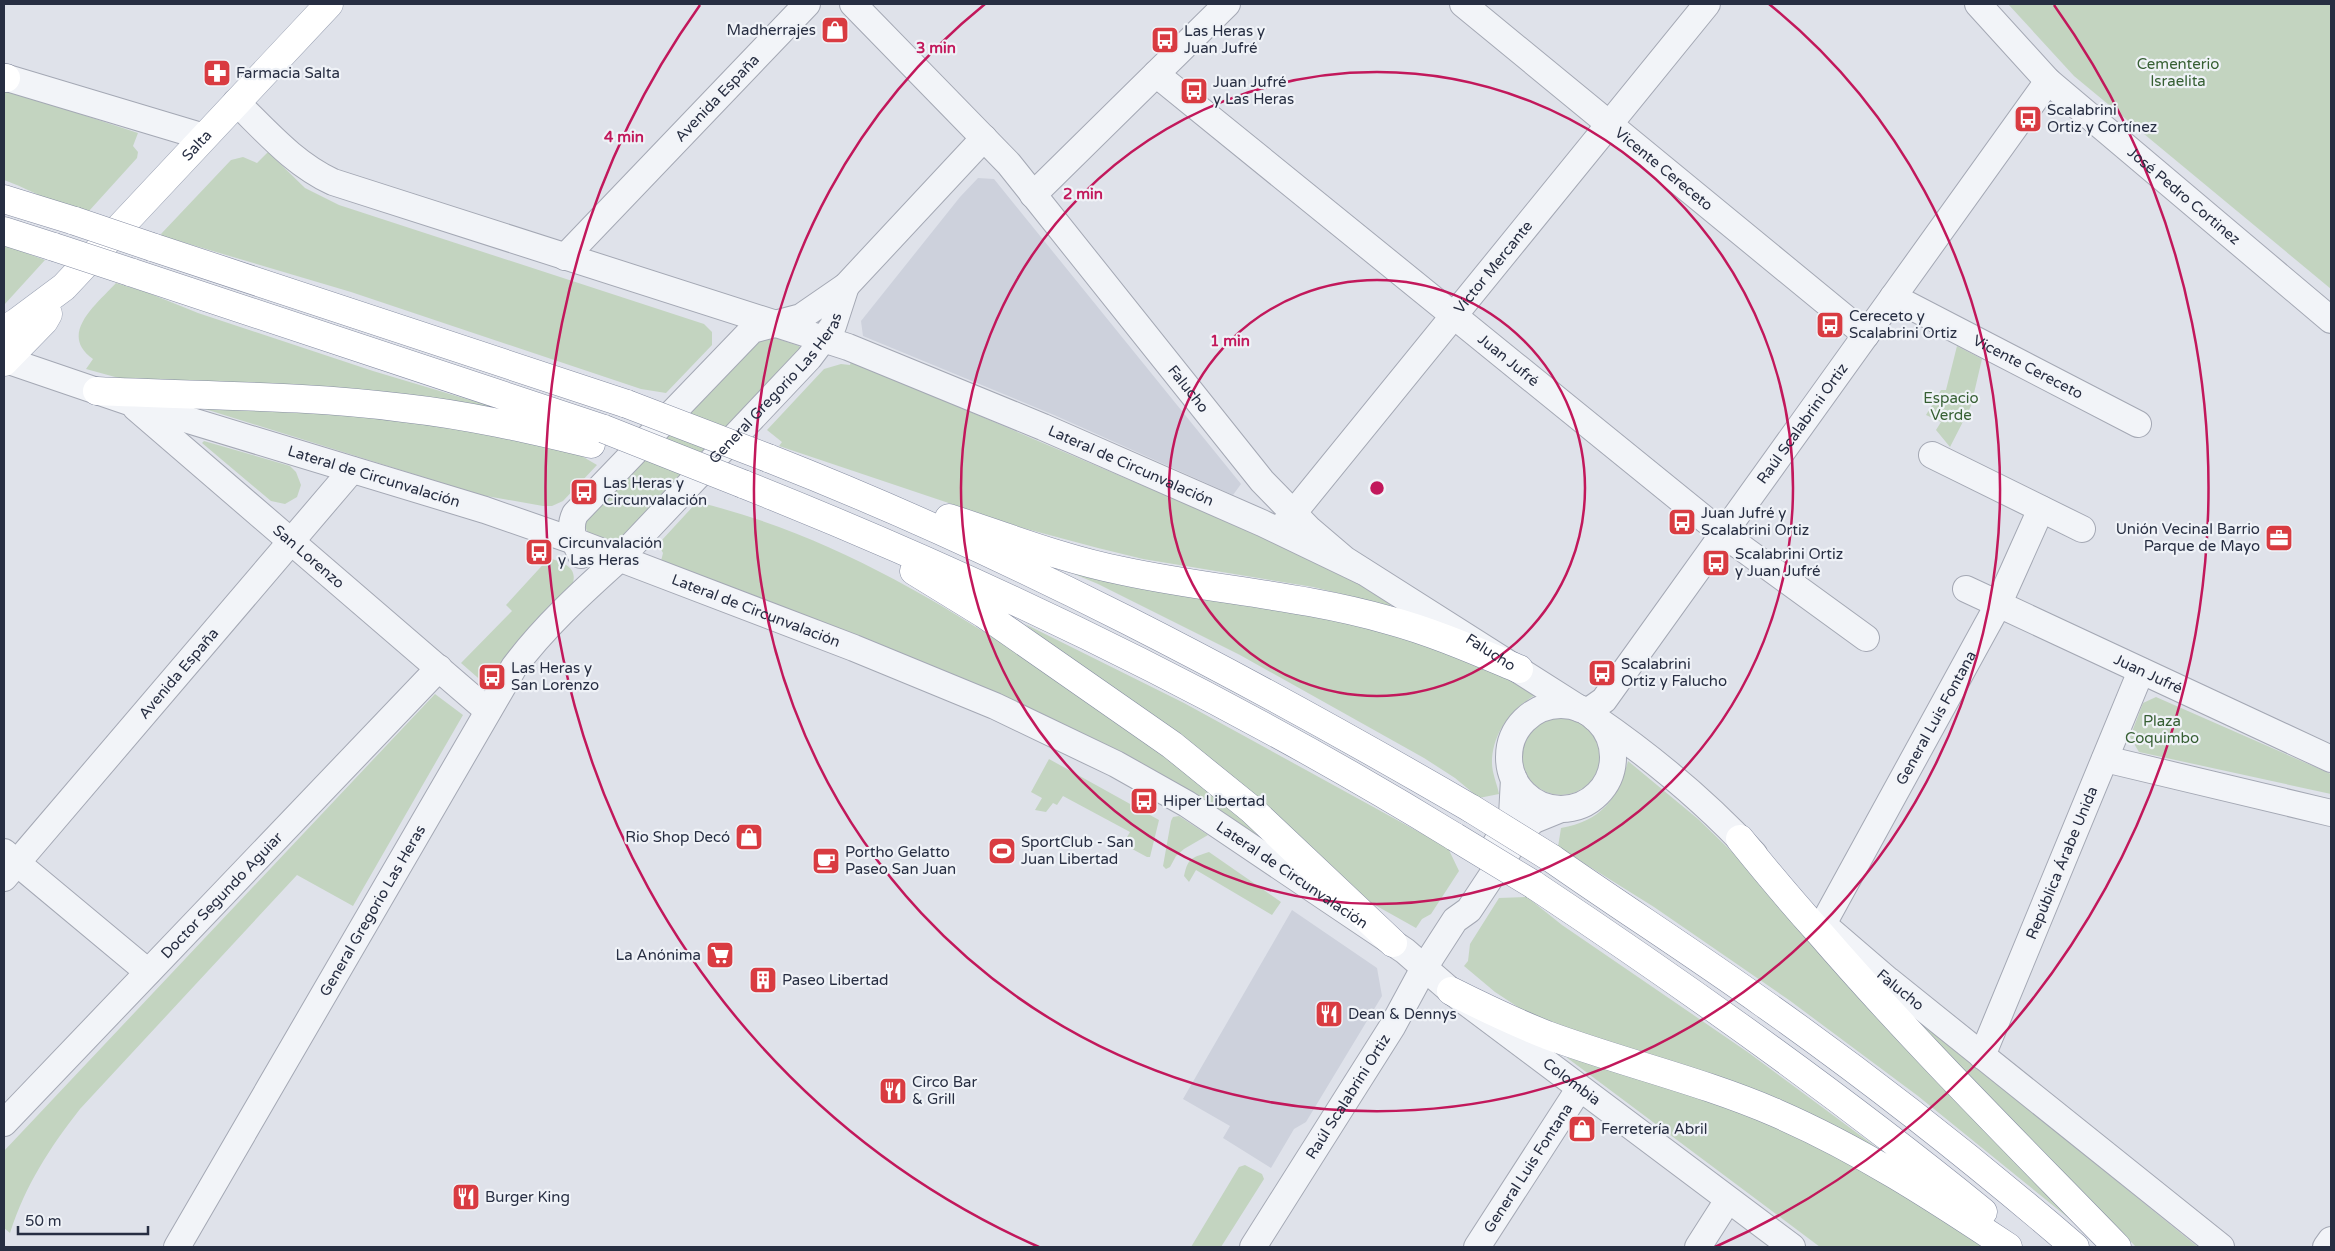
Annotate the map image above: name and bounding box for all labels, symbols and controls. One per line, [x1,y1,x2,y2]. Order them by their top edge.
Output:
shop icon: Madherrajes [820,15,850,45]
place label: Madherrajes [727,21,816,39]
place label: Las Heras y Juan Jufré [1184,22,1265,57]
bus stop icon: Las Heras y Juan Jufré [1150,25,1180,55]
text: 3 min [916,39,956,57]
street label: Avenida España [671,51,763,145]
park label: Cementerio Israelita [2137,55,2219,90]
pharmacy icon: Farmacia Salta [202,58,232,88]
place label: Farmacia Salta [236,64,340,82]
place label: Juan Jufré y Las Heras [1213,73,1294,108]
bus stop icon: Juan Jufré y Las Heras [1179,76,1209,106]
place label: Scalabrini Ortiz y Cortínez [2047,101,2157,136]
bus stop icon: Scalabrini Ortiz y Cortínez [2013,104,2043,134]
street label: Vicente Cereceto [1611,124,1717,214]
street label: Salta [178,126,215,164]
text: 4 min [604,128,644,146]
street label: José Pedro Cortinez [2124,143,2244,248]
text: 2 min [1063,185,1103,203]
street label: Víctor Mercante [1450,217,1536,317]
place label: Cereceto y Scalabrini Ortiz [1849,307,1957,342]
bus stop icon: Cereceto y Scalabrini Ortiz [1815,310,1845,340]
street label: General Gregorio Las Heras [705,311,846,467]
street label: Juan Jufré [1474,330,1543,390]
street label: Vicente Cereceto [1970,331,2086,403]
text: 1 min [1210,332,1250,350]
street label: Raúl Scalabrini Ortiz [1753,360,1852,487]
street label: Falucho [1164,361,1213,416]
park label: Espacio Verde [1923,389,1979,424]
street label: Lateral de Circunvalación [1045,421,1217,510]
street label: Lateral de Circunvalación [286,442,462,511]
place label: Las Heras y Circunvalación [603,474,707,509]
bus stop icon: Las Heras y Circunvalación [569,477,599,507]
centre of rings [1368,479,1386,497]
place label: Juan Jufré y Scalabrini Ortiz [1701,504,1809,539]
bus stop icon: Juan Jufré y Scalabrini Ortiz [1667,507,1697,537]
place label: Unión Vecinal Barrio Parque de Mayo [2116,520,2260,555]
street label: San Lorenzo [269,521,348,592]
office icon: Unión Vecinal Barrio Parque de Mayo [2264,523,2294,553]
place label: Circunvalación y Las Heras [558,534,662,569]
bus stop icon: Circunvalación y Las Heras [524,537,554,567]
place label: Scalabrini Ortiz y Juan Jufré [1735,545,1843,580]
bus stop icon: Scalabrini Ortiz y Juan Jufré [1701,548,1731,578]
street label: Lateral de Circunvalación [669,570,843,651]
street label: Avenida España [135,624,222,723]
street label: Falucho [1462,630,1519,675]
street label: General Luis Fontana [1892,648,1980,788]
street label: Juan Jufré [2111,650,2185,698]
place label: Scalabrini Ortiz y Falucho [1621,655,1727,690]
bus stop icon: Scalabrini Ortiz y Falucho [1587,658,1617,688]
place label: Las Heras y San Lorenzo [511,659,599,694]
bus stop icon: Las Heras y San Lorenzo [477,662,507,692]
park label: Plaza Coquimbo [2125,712,2199,747]
street label: República Árabe Unida [2022,784,2101,942]
bus stop icon: Hiper Libertad [1129,786,1159,816]
place label: Hiper Libertad [1163,792,1265,810]
street label: Lateral de Circunvalación [1213,817,1371,932]
street label: General Gregorio Las Heras [316,822,429,1000]
shop icon: Rio Shop Decó [734,822,764,852]
street label: Doctor Segundo Aguiar [157,828,286,962]
place label: Rio Shop Decó [625,828,730,846]
place label: SportClub - San Juan Libertad [1021,833,1134,868]
sports icon: SportClub - San Juan Libertad [987,836,1017,866]
place label: Portho Gelatto Paseo San Juan [845,843,956,878]
cafe icon: Portho Gelatto Paseo San Juan [811,846,841,876]
supermarket icon: La Anónima [705,940,735,970]
place label: La Anónima [616,946,701,964]
building icon: Paseo Libertad [748,965,778,995]
street label: Falucho [1873,965,1928,1014]
place label: Paseo Libertad [782,971,889,989]
restaurant icon: Dean & Dennys [1314,999,1344,1029]
place label: Dean & Dennys [1348,1005,1457,1023]
street label: Raúl Scalabrini Ortiz [1302,1031,1394,1162]
street label: Colombia [1539,1054,1604,1109]
place label: Circo Bar & Grill [912,1073,977,1108]
restaurant icon: Circo Bar & Grill [878,1076,908,1106]
street label: General Luis Fontana [1480,1100,1576,1236]
shop icon: Ferretería Abril [1567,1114,1597,1144]
place label: Ferretería Abril [1601,1120,1707,1138]
restaurant icon: Burger King [451,1182,481,1212]
place label: Burger King [485,1188,570,1206]
scale bar [18,1204,148,1236]
text: 50 m [25,1212,62,1230]

